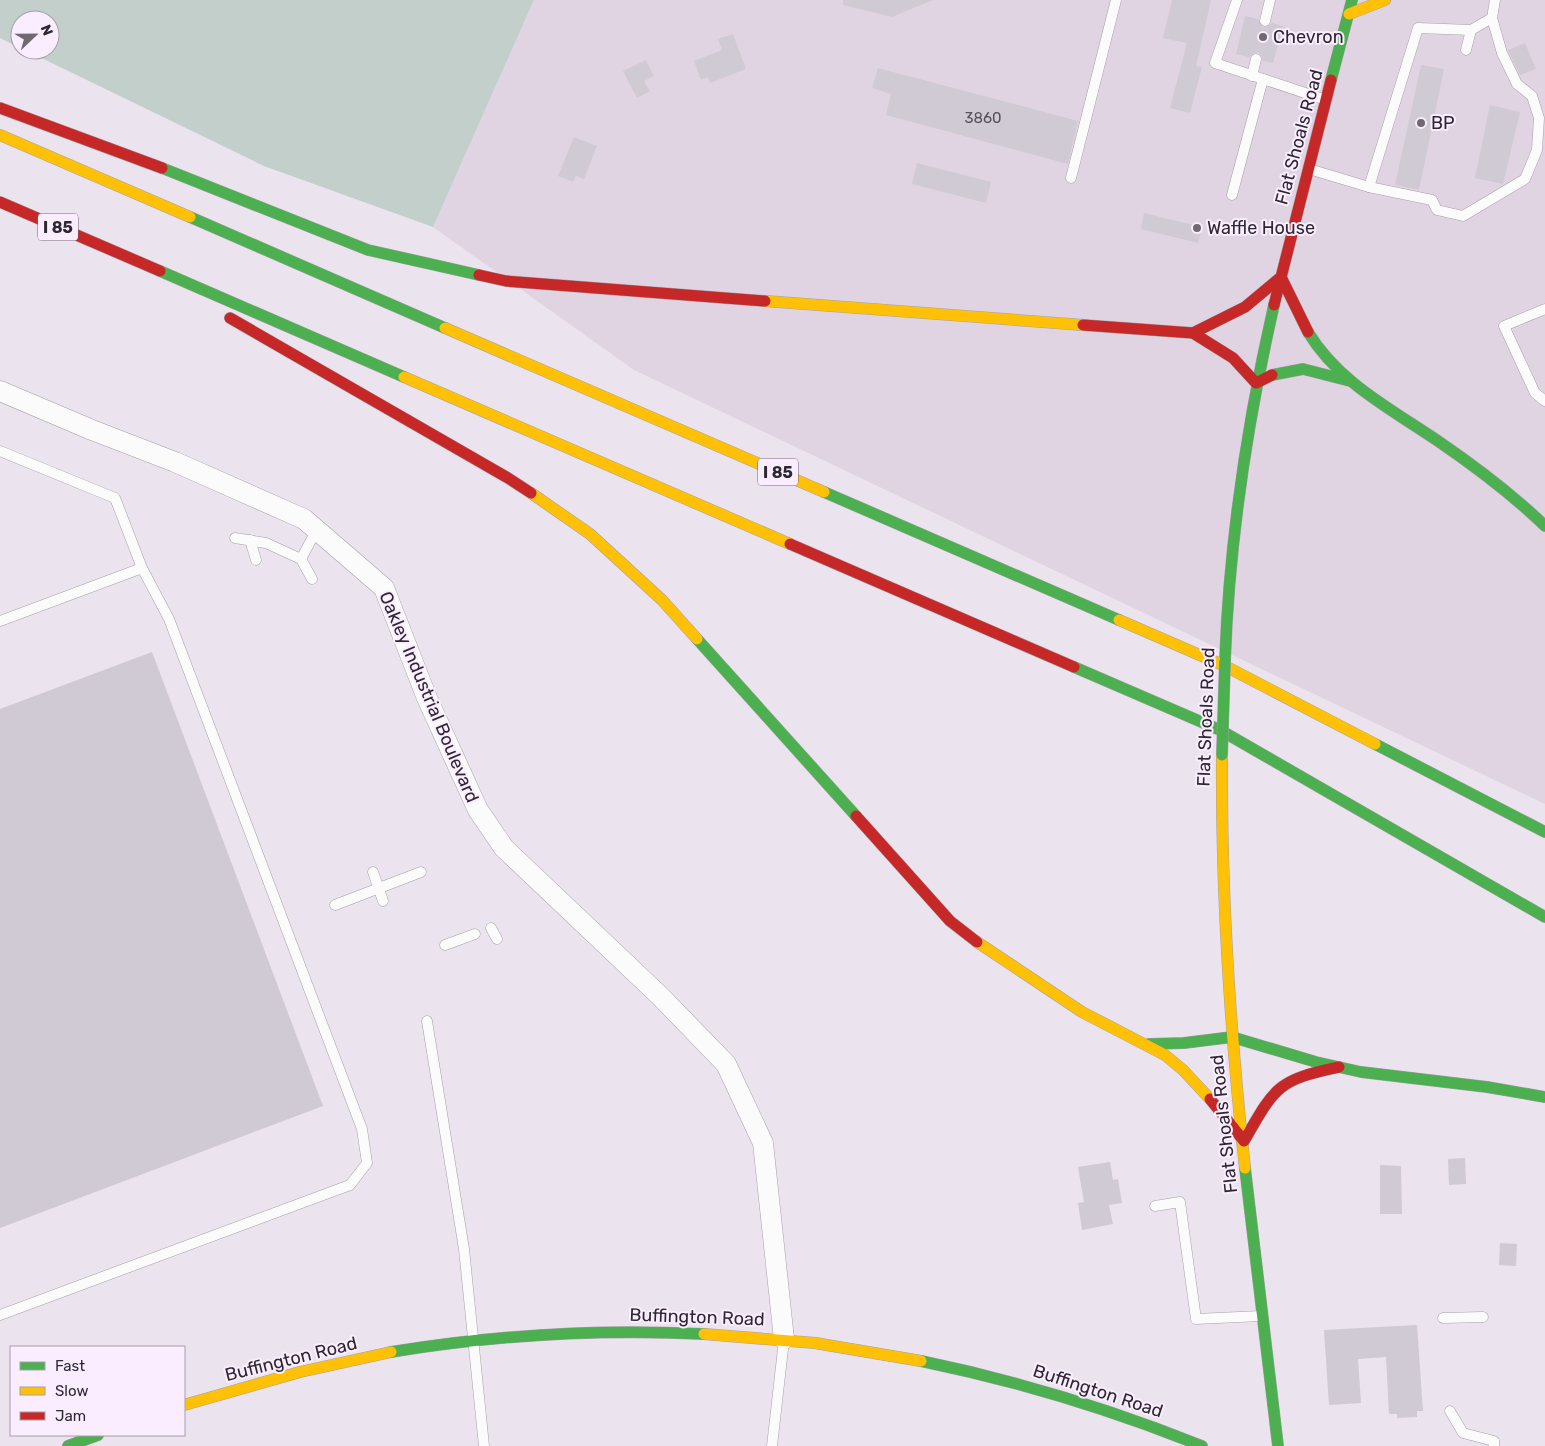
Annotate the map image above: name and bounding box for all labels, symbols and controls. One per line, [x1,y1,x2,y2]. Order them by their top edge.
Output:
north arrow [10,10,60,60]
text: N [37,22,56,38]
place label: Chevron [1273,26,1344,48]
marker: Chevron [1257,31,1269,43]
street label: Flat Shoals Road [1270,67,1328,207]
house number: 3860 [964,109,1002,127]
place label: BP [1431,112,1455,134]
marker: BP [1415,117,1427,129]
road number: I 85 [38,213,78,240]
place label: Waffle House [1207,217,1315,239]
marker: Waffle House [1191,222,1203,234]
road number: I 85 [758,458,798,486]
street label: Oakley Industrial Boulevard [375,588,483,806]
street label: Flat Shoals Road [1193,647,1219,787]
street label: Flat Shoals Road [1206,1054,1242,1194]
street label: Buffington Road [629,1304,765,1330]
street label: Buffington Road [223,1332,359,1386]
legend [10,1346,185,1436]
text: Fast [55,1357,85,1375]
street label: Buffington Road [1030,1360,1166,1422]
text: Slow [55,1382,88,1400]
text: Jam [55,1407,86,1425]

